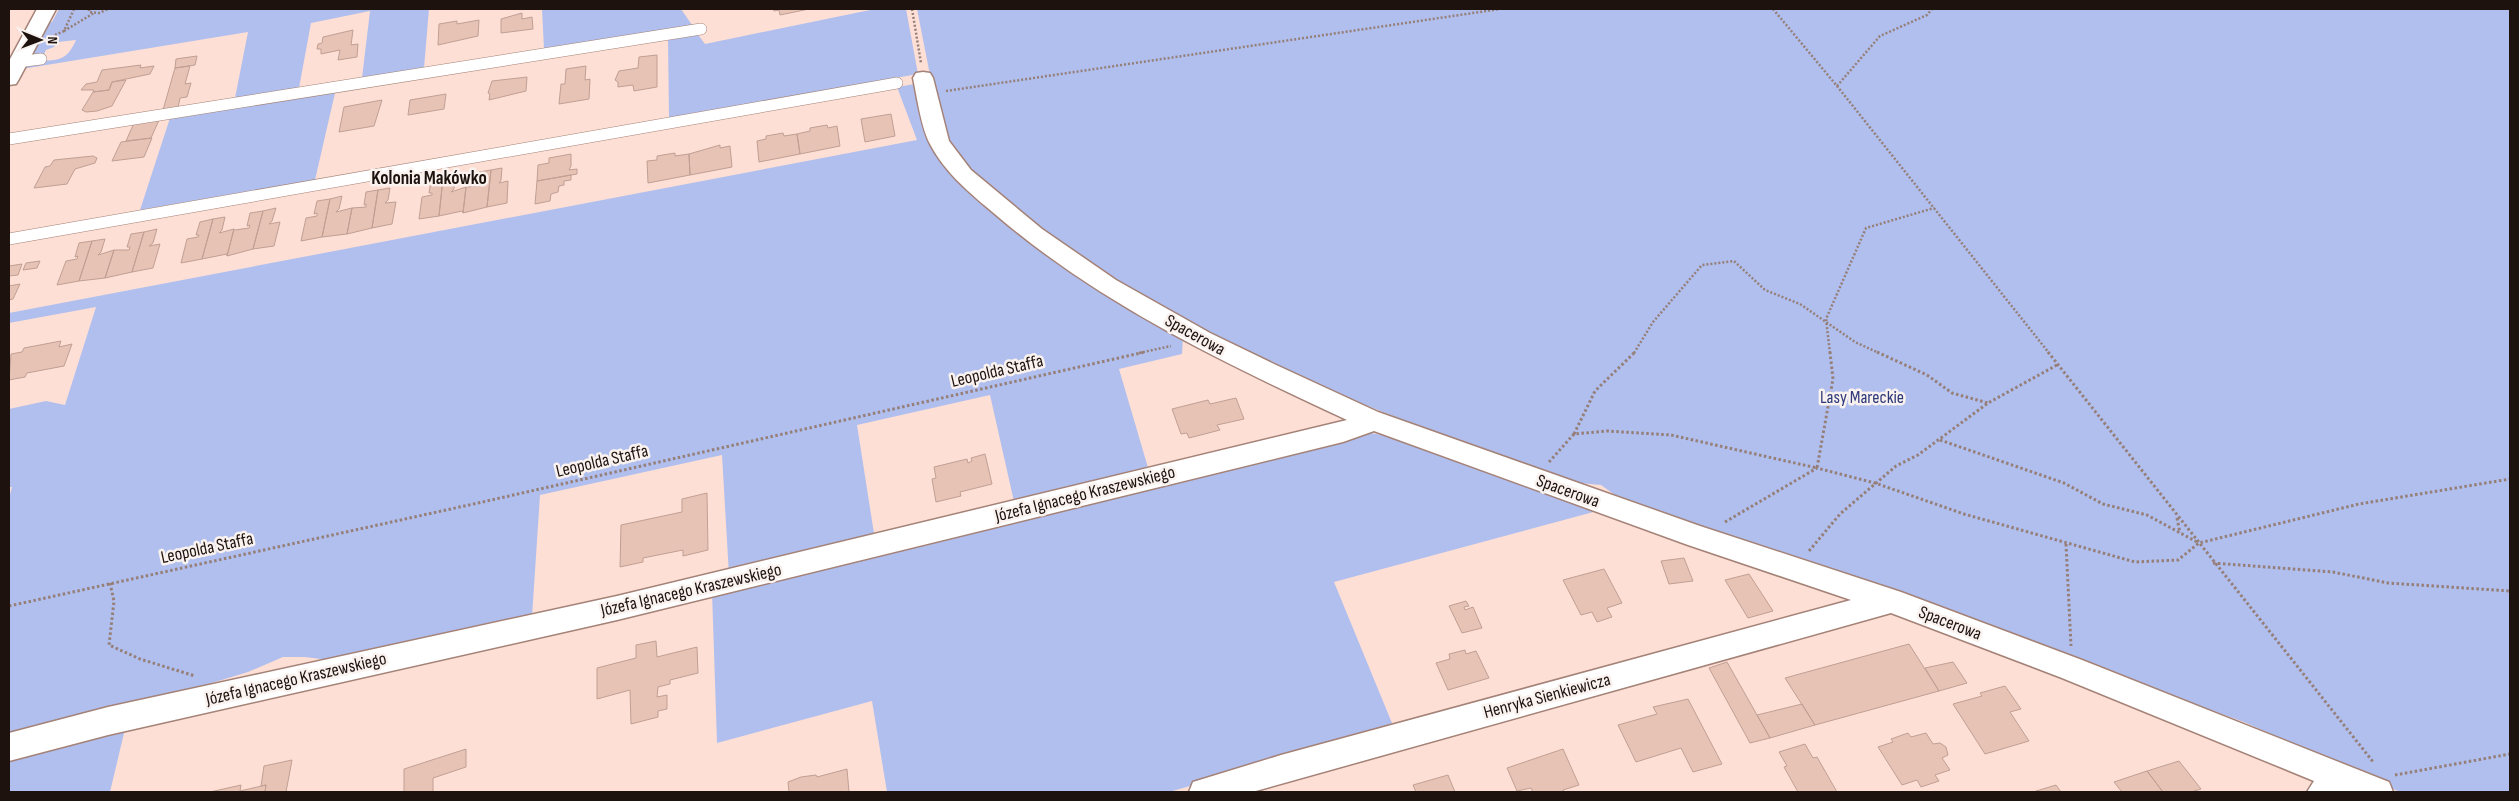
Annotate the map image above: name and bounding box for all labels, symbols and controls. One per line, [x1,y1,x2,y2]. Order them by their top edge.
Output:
north arrow [15,15,65,65]
text: N [44,36,61,44]
district label: Kolonia Makówko [371,167,487,190]
street label: Spacerowa [1161,310,1229,360]
street label: Leopolda Staffa [949,350,1045,392]
park label: Lasy Mareckie [1820,387,1904,408]
street label: Leopolda Staffa [554,440,650,482]
street label: Józefa Ignacego Kraszewskiego [992,461,1177,527]
street label: Spacerowa [1534,470,1602,512]
street label: Leopolda Staffa [159,528,255,568]
street label: Józefa Ignacego Kraszewskiego [598,559,783,621]
street label: Spacerowa [1916,601,1984,645]
street label: Józefa Ignacego Kraszewskiego [203,648,388,710]
street label: Henryka Sienkiewicza [1481,669,1613,723]

